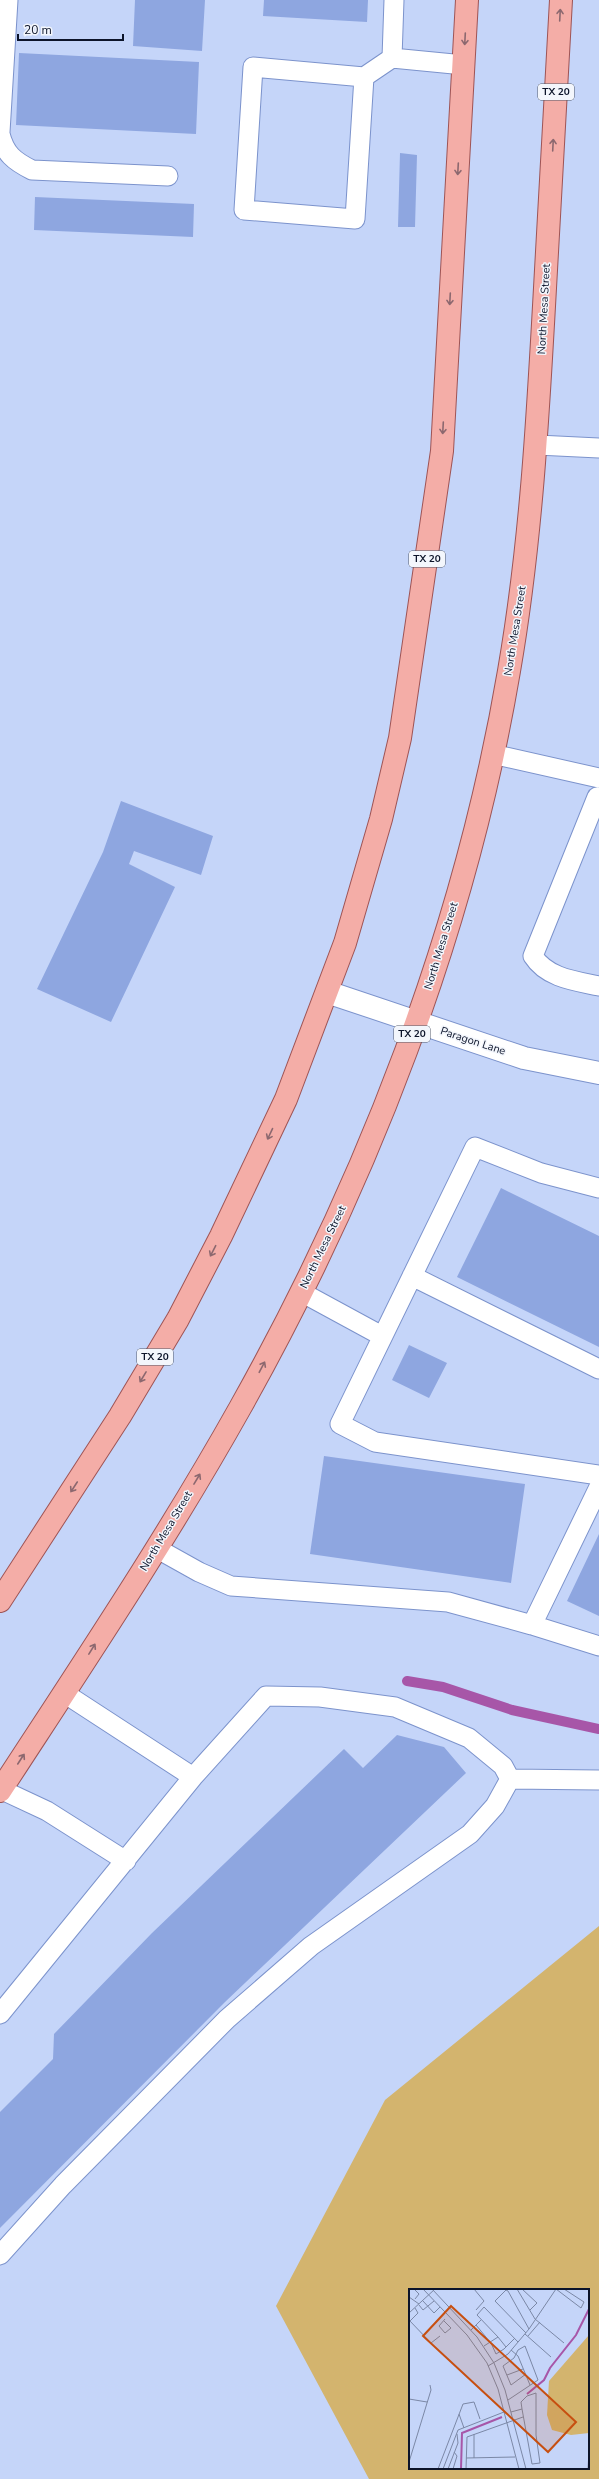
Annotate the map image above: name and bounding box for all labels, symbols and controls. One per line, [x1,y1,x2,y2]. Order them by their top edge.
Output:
one-way arrow [557,9,564,22]
scale bar [18,16,123,42]
text: 20 m [24,22,52,38]
one-way arrow [461,32,469,45]
road number: TX 20 [538,84,574,100]
one-way arrow [550,139,557,152]
one-way arrow [454,162,461,175]
street label: North Mesa Street [534,263,554,355]
one-way arrow [447,292,454,305]
one-way arrow [439,421,446,434]
road number: TX 20 [409,551,445,567]
street label: North Mesa Street [501,585,530,677]
street label: North Mesa Street [421,900,461,992]
street label: Paragon Lane [438,1023,508,1059]
road number: TX 20 [394,1026,430,1042]
one-way arrow [266,1128,273,1140]
street label: North Mesa Street [296,1203,350,1291]
one-way arrow [209,1245,216,1257]
road number: TX 20 [137,1349,173,1365]
one-way arrow [259,1361,266,1373]
one-way arrow [139,1371,147,1383]
one-way arrow [194,1473,202,1485]
one-way arrow [70,1481,78,1492]
street label: North Mesa Street [136,1488,196,1574]
one-way arrow [88,1643,96,1655]
one-way arrow [17,1753,25,1764]
inset map [409,2289,589,2469]

